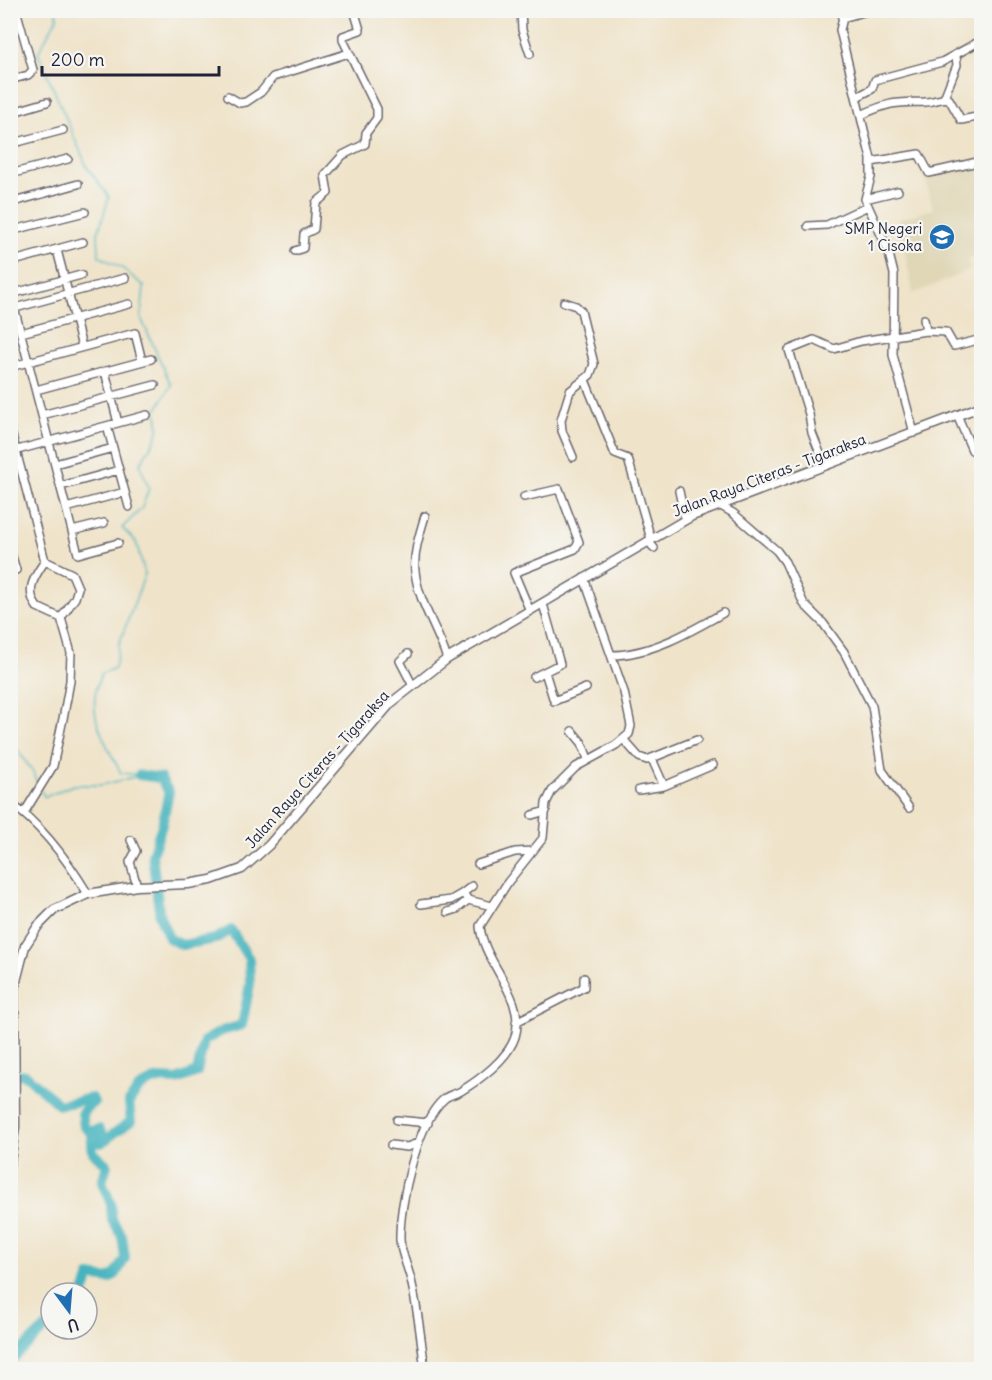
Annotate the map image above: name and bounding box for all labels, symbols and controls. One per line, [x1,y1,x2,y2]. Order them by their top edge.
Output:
scale bar [42,39,219,77]
text: 200 m [51,48,105,71]
place label: SMP Negeri 1 Cisoka [845,219,922,255]
school or university icon: SMP Negeri 1 Cisoka [927,222,957,252]
street label: Jalan Raya Citeras - Tigaraksa [670,429,869,521]
street label: Jalan Raya Citeras - Tigaraksa [241,686,393,852]
north arrow [39,1281,99,1341]
text: U [65,1314,81,1337]

